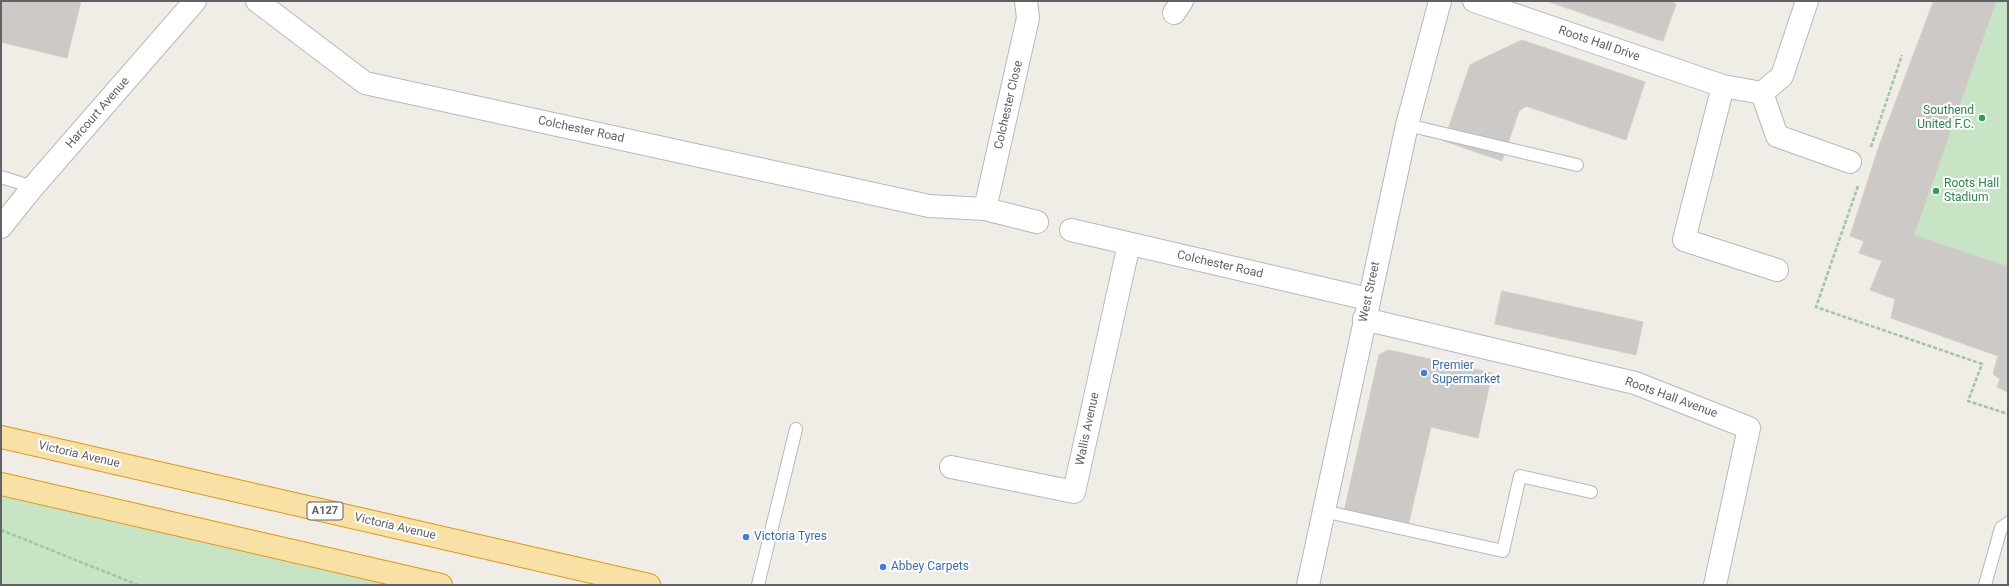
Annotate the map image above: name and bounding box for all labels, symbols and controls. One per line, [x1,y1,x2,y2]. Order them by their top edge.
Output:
street label: Roots Hall Drive [1556,23,1642,65]
street label: Colchester Close [992,59,1026,151]
street label: Harcourt Avenue [63,75,133,151]
place label: Southend United F.C. [1917,104,1974,132]
marker: Southend United F.C. [1977,113,1987,123]
street label: Colchester Road [537,114,625,146]
place label: Roots Hall Stadium [1944,177,1999,205]
marker: Roots Hall Stadium [1931,186,1941,196]
street label: Colchester Road [1176,248,1264,282]
street label: West Street [1357,260,1383,324]
place label: Premier Supermarket [1432,359,1500,387]
marker: Premier Supermarket [1419,368,1429,378]
street label: Roots Hall Avenue [1623,375,1719,421]
street label: Wallis Avenue [1073,391,1103,467]
street label: Victoria Avenue [37,439,121,471]
road number: A127 [307,502,343,520]
street label: Victoria Avenue [353,511,437,543]
place label: Victoria Tyres [754,530,827,544]
marker: Victoria Tyres [741,532,751,542]
place label: Abbey Carpets [891,560,969,574]
marker: Abbey Carpets [878,562,888,572]

